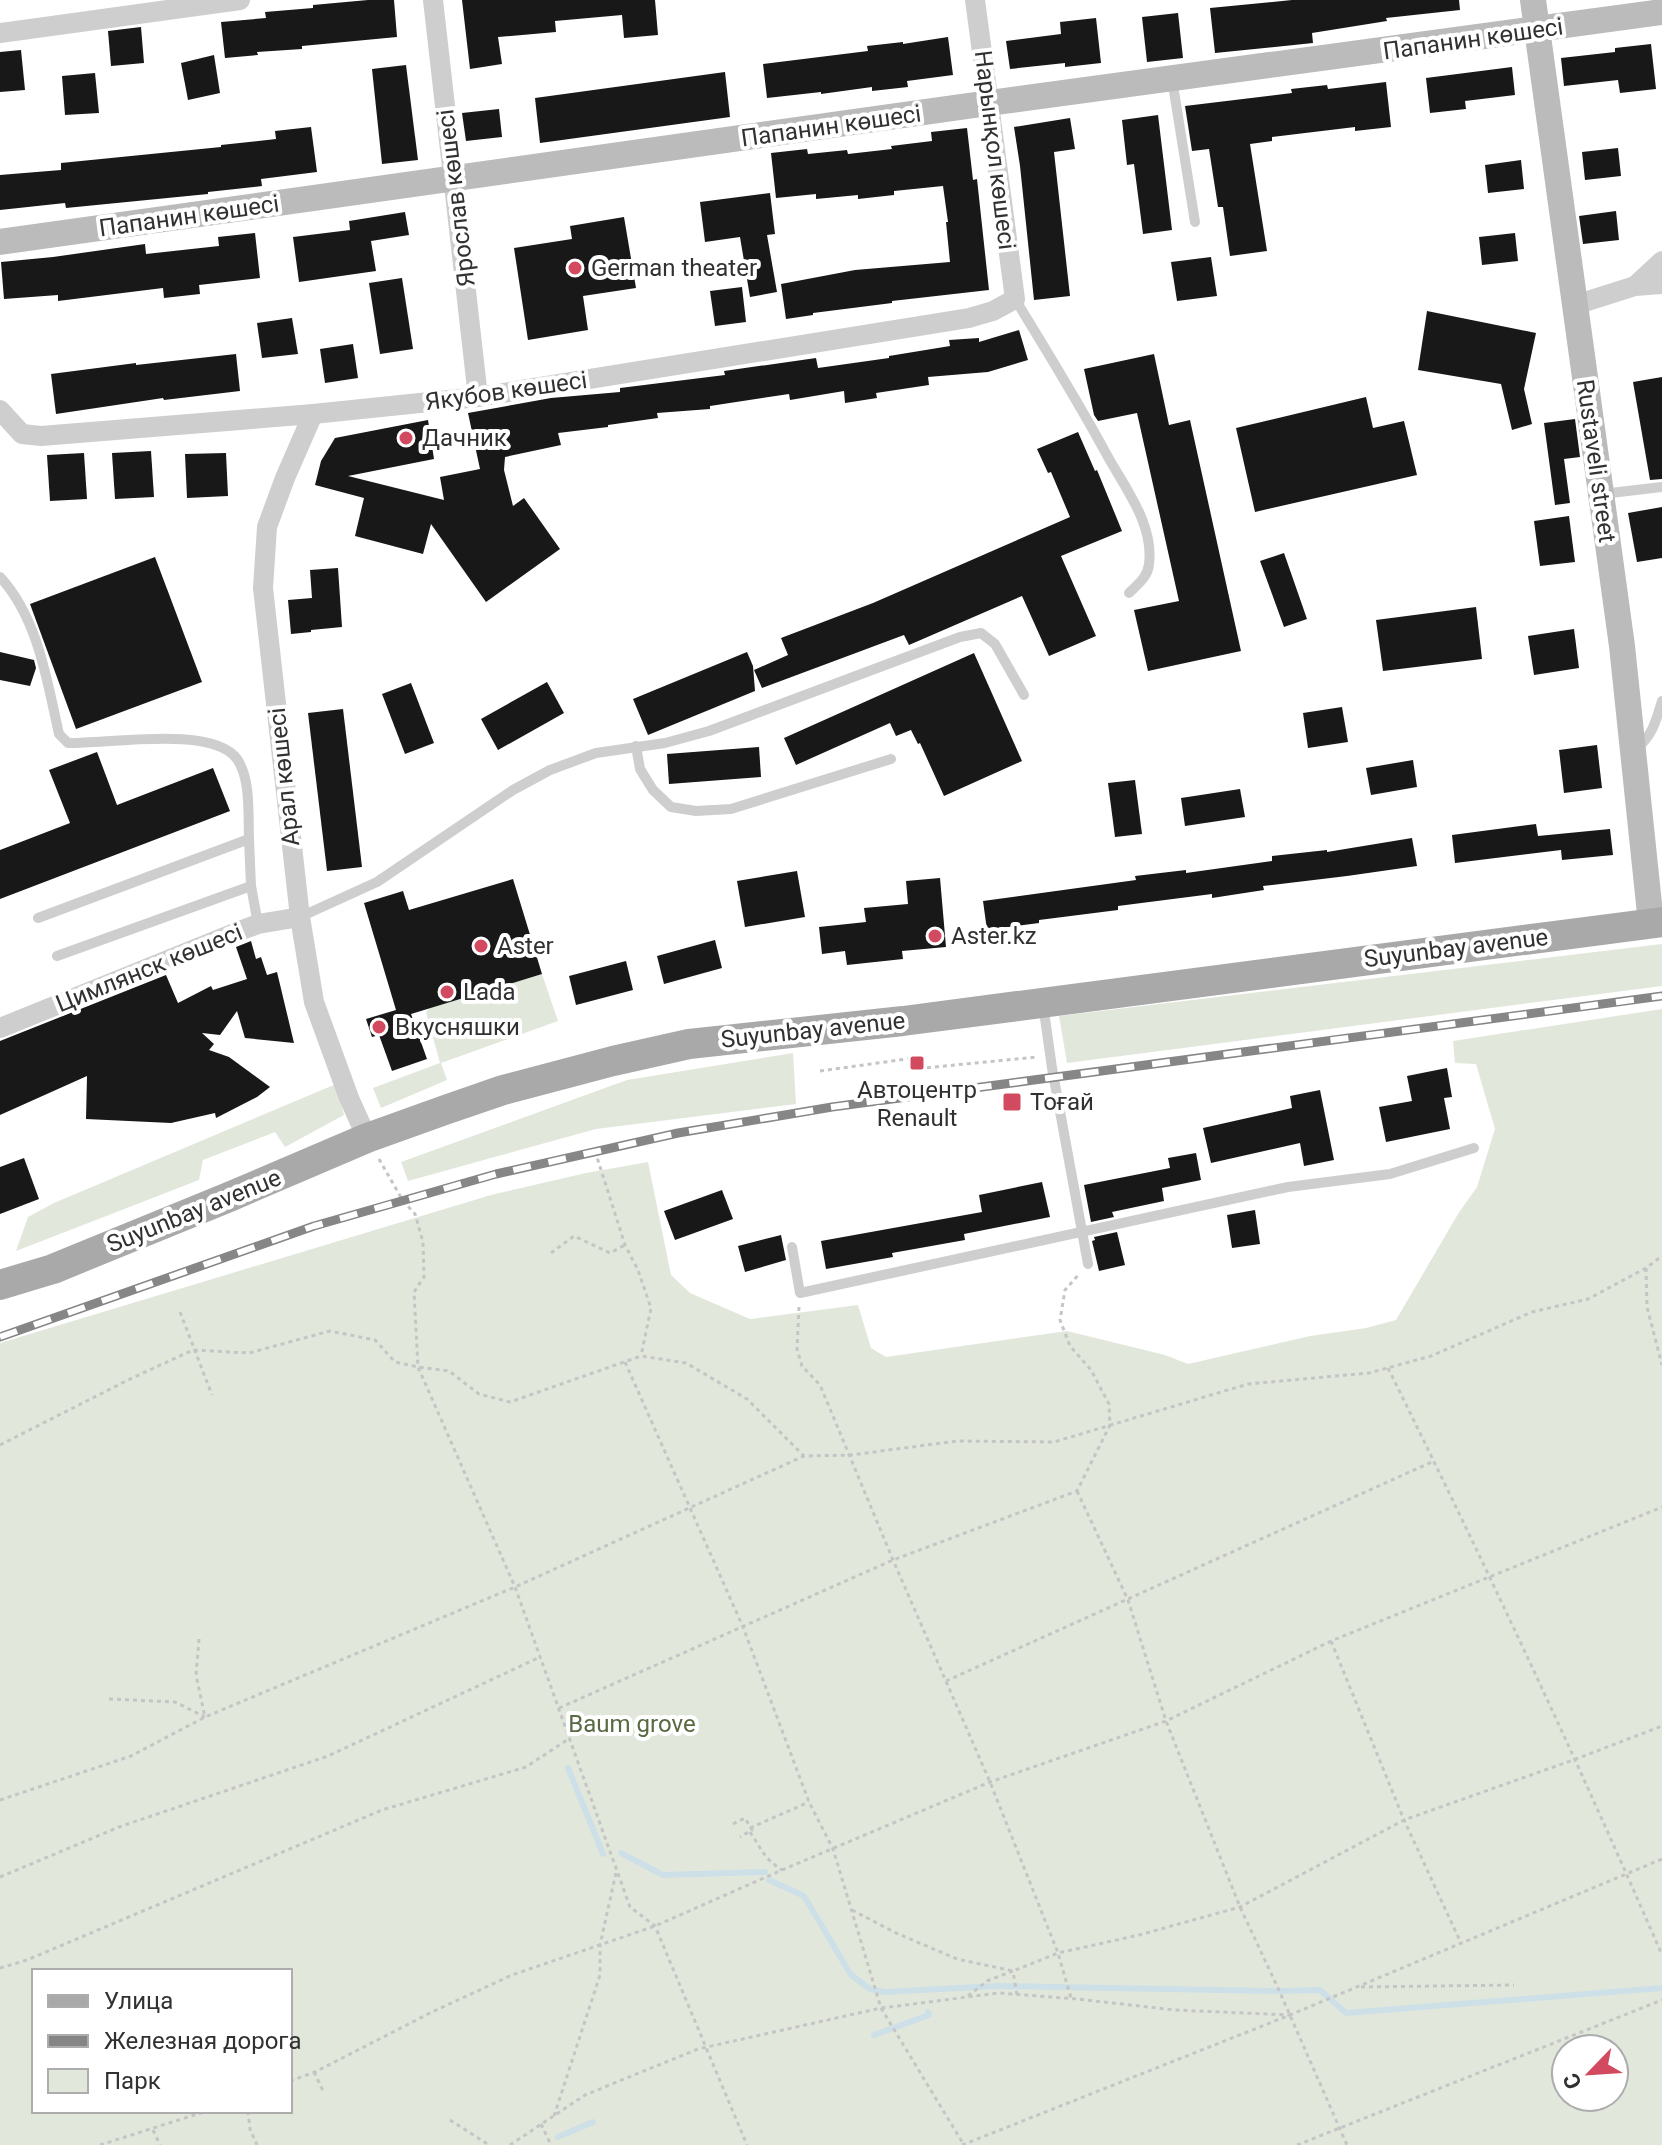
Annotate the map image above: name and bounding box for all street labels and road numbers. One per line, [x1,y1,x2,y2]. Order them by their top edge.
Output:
street label: Папанин көшесі [1381,13,1565,65]
street label: Нарынқол көшесі [969,49,1021,251]
street label: Папанин көшесі [739,100,923,152]
street label: Ярослав көшесі [431,108,481,288]
street label: Папанин көшесі [97,190,281,242]
street label: Якубов көшесі [423,366,589,416]
street label: Rustaveli street [1571,378,1621,544]
street label: Арал көшесі [263,706,305,848]
street label: Цимлянск көшесі [52,918,246,1018]
street label: Suyunbay avenue [1362,923,1550,973]
street label: Suyunbay avenue [719,1006,907,1054]
street label: Suyunbay avenue [103,1163,285,1259]

